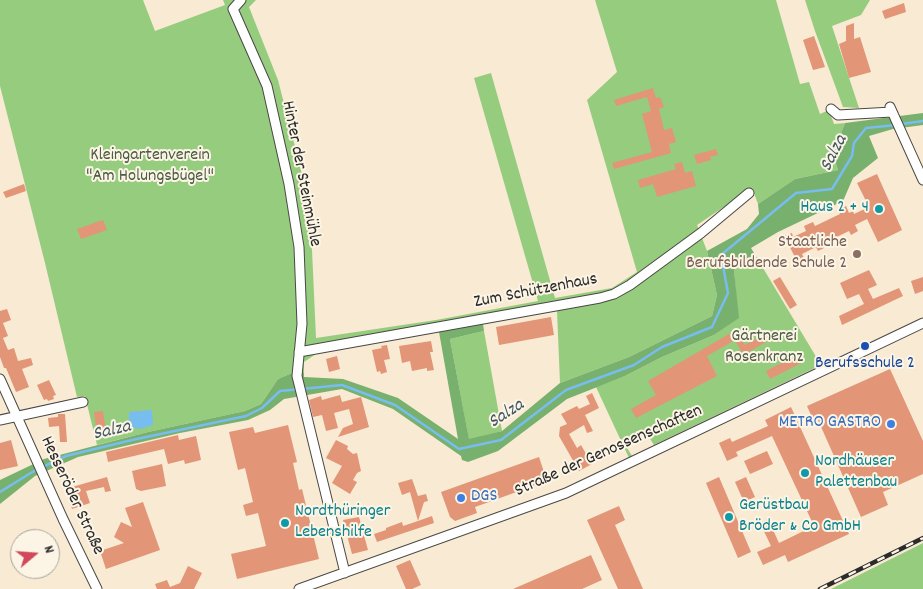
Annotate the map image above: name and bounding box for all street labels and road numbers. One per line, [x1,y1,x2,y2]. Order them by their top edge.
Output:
street label: Hinter der Steinmühle [275,99,325,249]
street label: Zum Schützenhaus [473,269,599,315]
street label: Straße der Genossenschaften [512,401,706,503]
street label: Hesseröder Straße [34,433,108,559]

